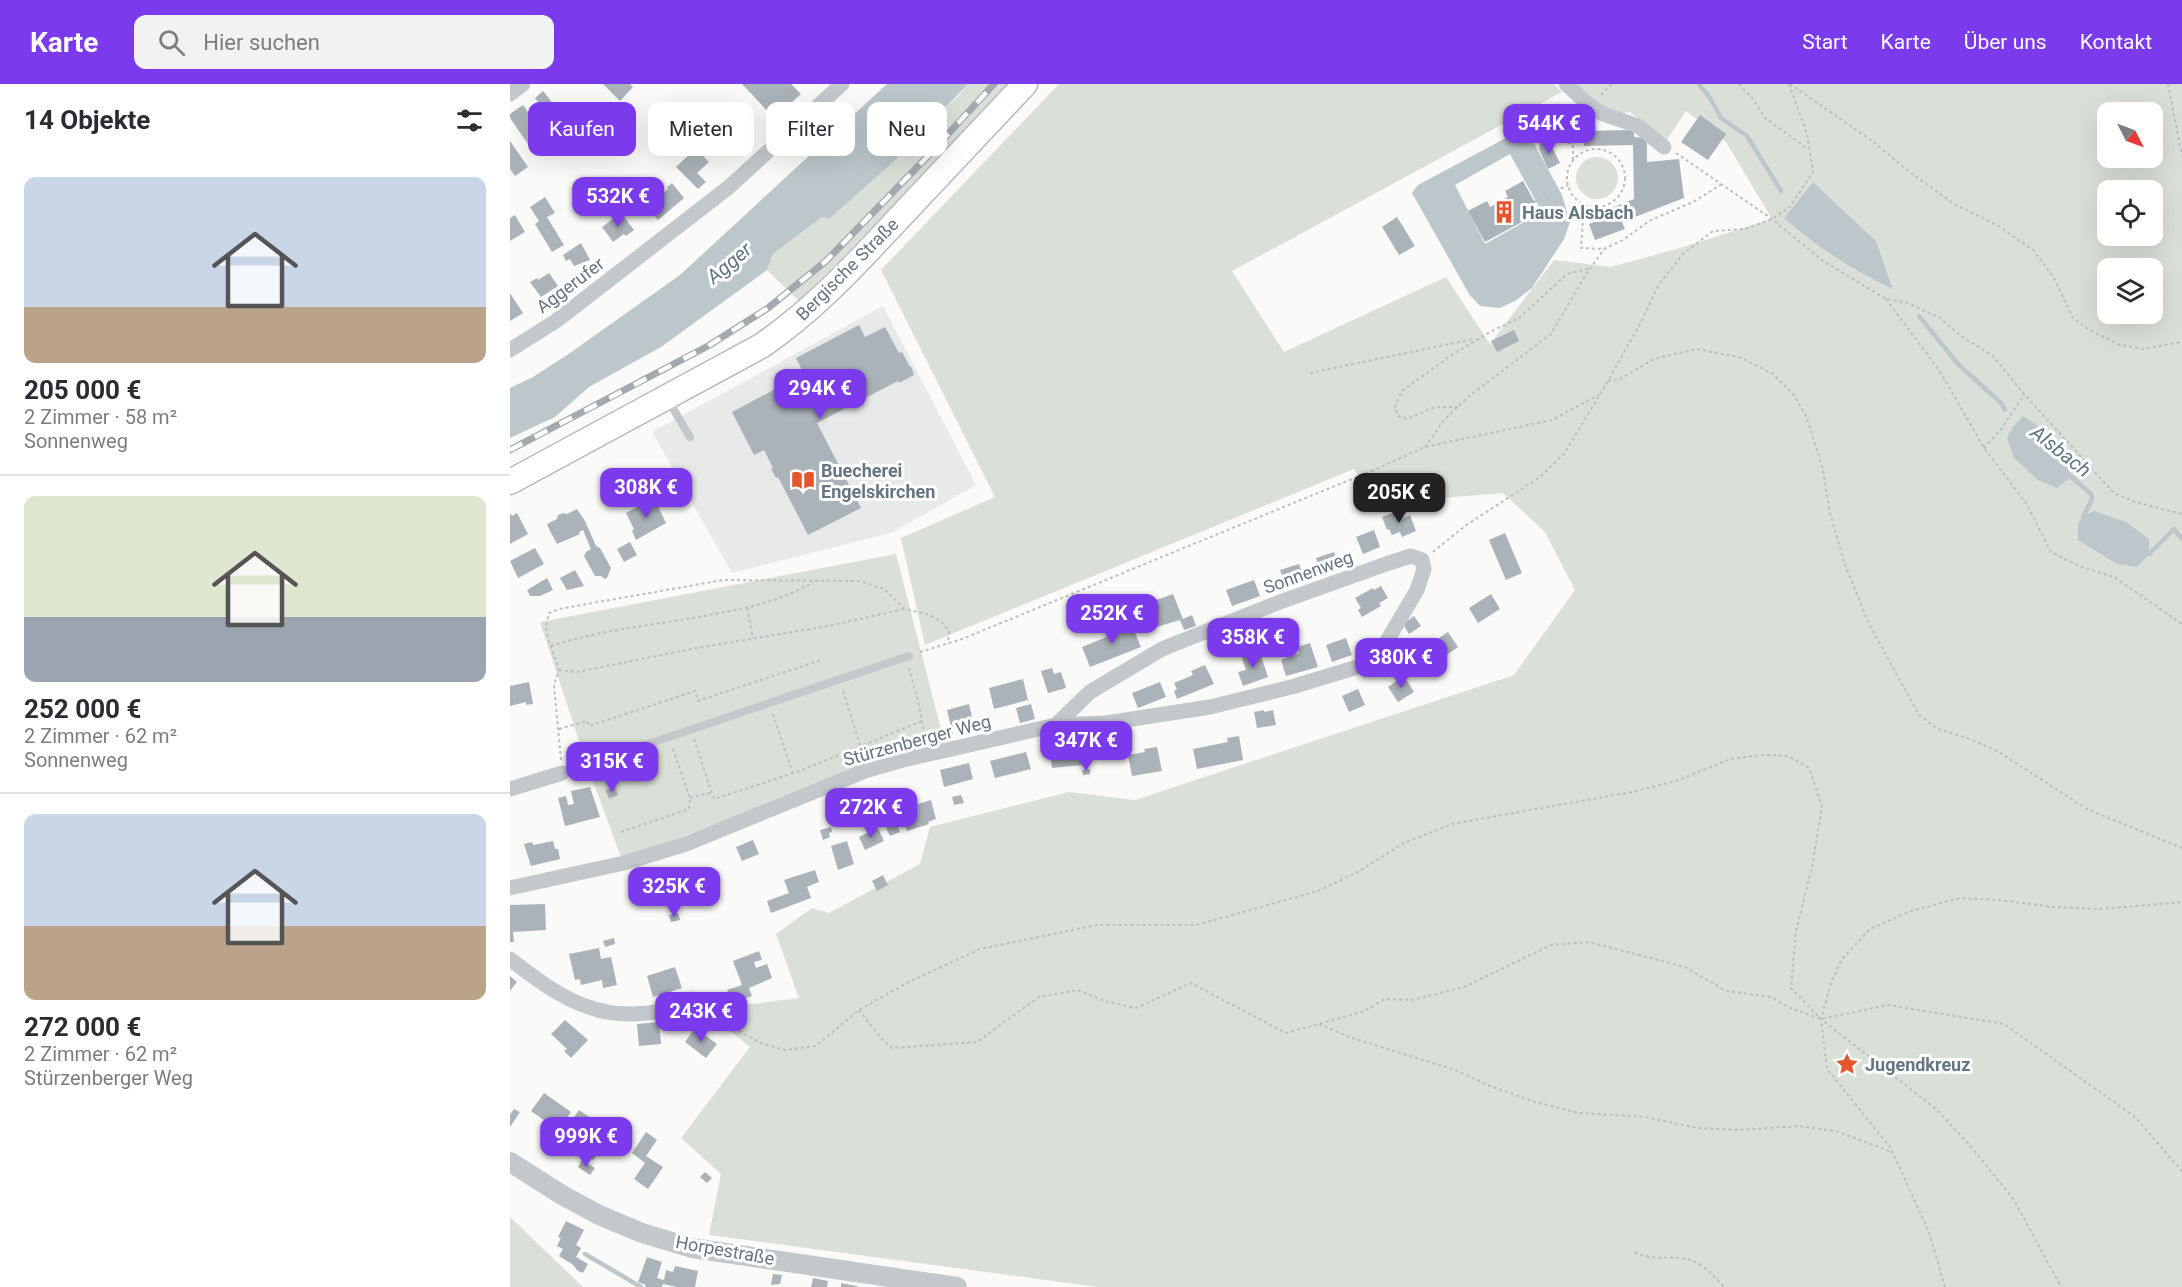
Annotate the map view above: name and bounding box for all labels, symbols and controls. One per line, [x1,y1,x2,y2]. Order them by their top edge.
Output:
search box [134,15,554,69]
text: Karte [30,26,98,59]
icon: search [155,26,188,59]
text: Hier suchen [203,30,320,55]
text: Start [1802,30,1848,54]
text: Karte [1881,30,1931,54]
text: Über uns [1964,30,2047,54]
text: Kontakt [2080,30,2152,54]
chip: Kaufen [528,102,636,156]
chip: Mieten [648,102,754,156]
chip: Filter [766,102,855,156]
chip: Neu [867,102,947,156]
north arrow [2097,102,2163,168]
map controls [2097,102,2163,324]
icon: filters [453,104,486,137]
pin: 544K € [1500,104,1598,155]
text: 14 Objekte [24,105,150,135]
text: 544K € [1517,111,1581,135]
pin: 532K € [569,177,667,228]
button: locate [2097,180,2163,246]
text: 532K € [586,184,650,208]
building icon: Haus Alsbach [1491,199,1517,225]
place label: Haus Alsbach [1522,202,1633,223]
street label: Bergische Straße [791,213,903,325]
icon: home [201,216,309,324]
water label: Agger [701,236,757,289]
street label: Aggerufer [532,253,608,317]
button: layers [2097,258,2163,324]
pin: 294K € [771,369,869,420]
text: 205 000 € [24,375,141,405]
text: 294K € [788,376,852,400]
text: 2 Zimmer · 58 m² [24,405,177,429]
water label: Alsbach [2025,419,2096,482]
text: Sonnenweg [24,429,128,453]
place label: Buecherei Engelskirchen [821,460,935,502]
library icon: Buecherei Engelskirchen [790,467,816,493]
pin: 308K € [597,468,695,519]
pin: 205K € [1350,473,1448,524]
text: 308K € [614,475,678,499]
text: 205K € [1367,480,1431,504]
icon: home [201,535,309,643]
street label: Sonnenweg [1260,546,1356,598]
pin: 252K € [1063,594,1161,645]
text: 252K € [1080,601,1144,625]
pin: 358K € [1204,618,1302,669]
text: 358K € [1221,625,1285,649]
pin: 380K € [1352,638,1450,689]
text: 380K € [1369,645,1433,669]
text: 252 000 € [24,694,141,724]
street label: Stürzenberger Weg [841,710,993,770]
pin: 347K € [1037,721,1135,772]
text: 2 Zimmer · 62 m² [24,724,177,748]
text: 347K € [1054,728,1118,752]
pin: 315K € [563,742,661,793]
text: Sonnenweg [24,748,128,772]
text: 315K € [580,749,644,773]
pin: 272K € [822,788,920,839]
text: 272K € [839,795,903,819]
icon: home [201,853,309,961]
pin: 325K € [625,867,723,918]
text: 325K € [642,874,706,898]
pin: 243K € [652,992,750,1043]
text: 243K € [669,999,733,1023]
text: 272 000 € [24,1012,141,1042]
text: 2 Zimmer · 62 m² [24,1042,177,1066]
place icon: Jugendkreuz [1834,1051,1860,1077]
place label: Jugendkreuz [1865,1054,1970,1075]
text: Stürzenberger Weg [24,1066,193,1090]
pin: 999K € [537,1117,635,1168]
text: 999K € [554,1124,618,1148]
street label: Horpestraße [674,1231,776,1269]

